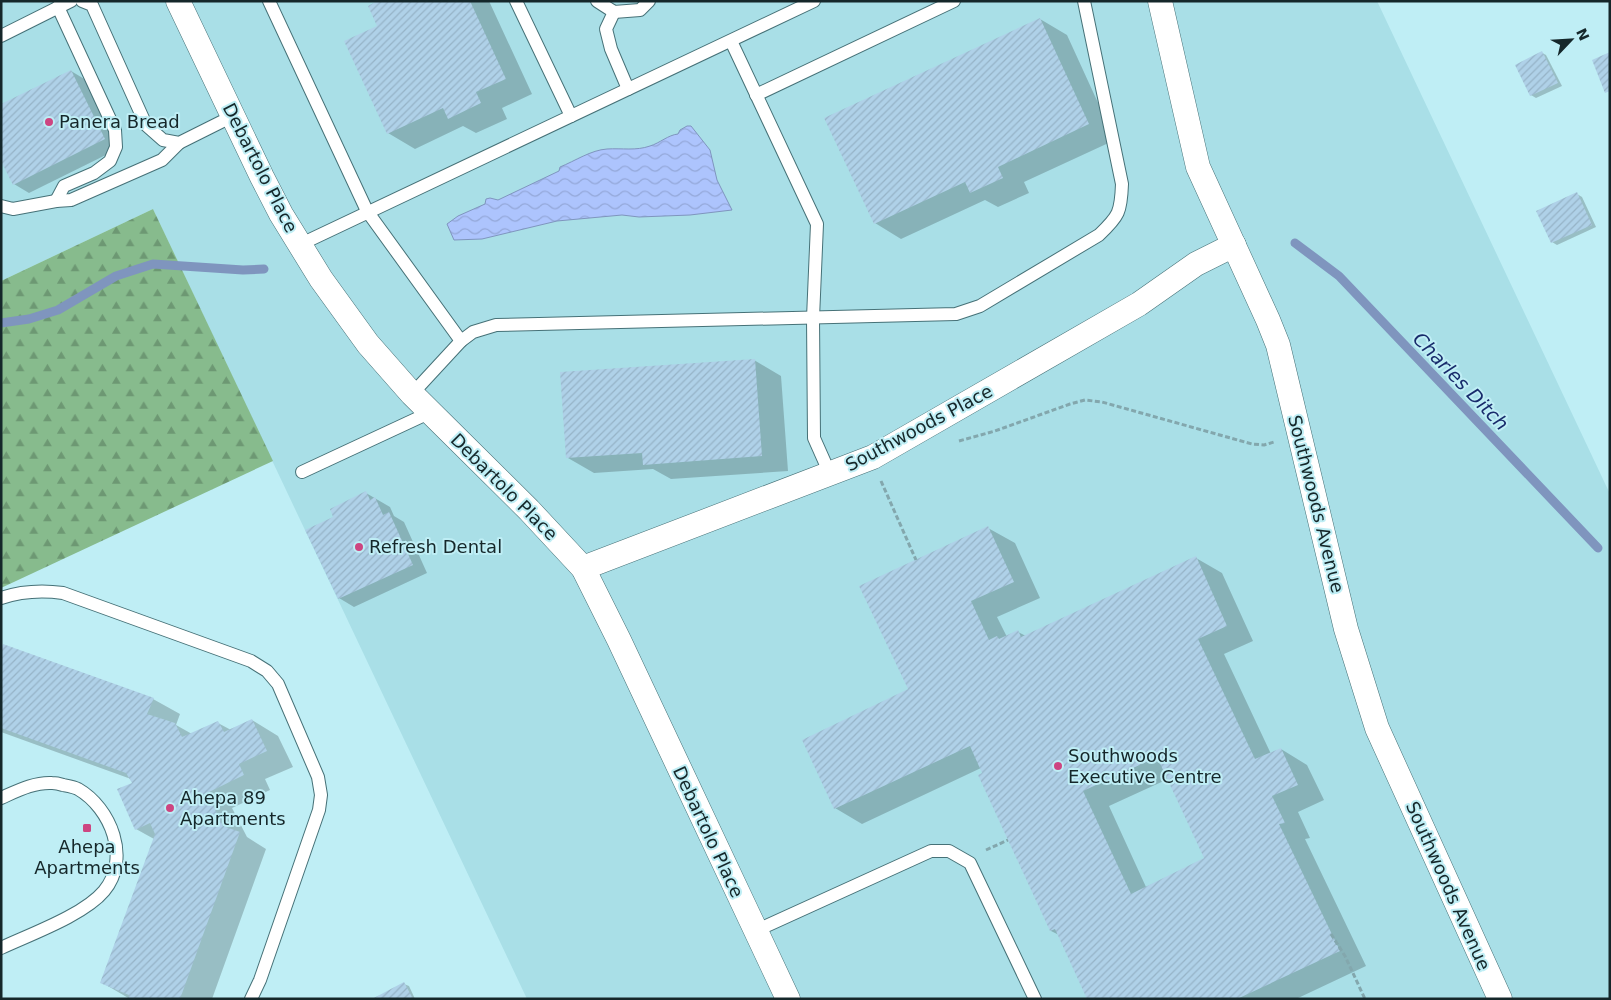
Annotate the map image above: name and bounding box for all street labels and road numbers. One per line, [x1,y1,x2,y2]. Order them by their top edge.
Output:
street label: Debartolo Place [219,100,302,236]
street label: Southwoods Place [842,380,996,475]
street label: Southwoods Avenue [1284,413,1349,595]
street label: Debartolo Place [447,429,562,544]
street label: Debartolo Place [669,763,748,901]
street label: Southwoods Avenue [1402,798,1495,973]

